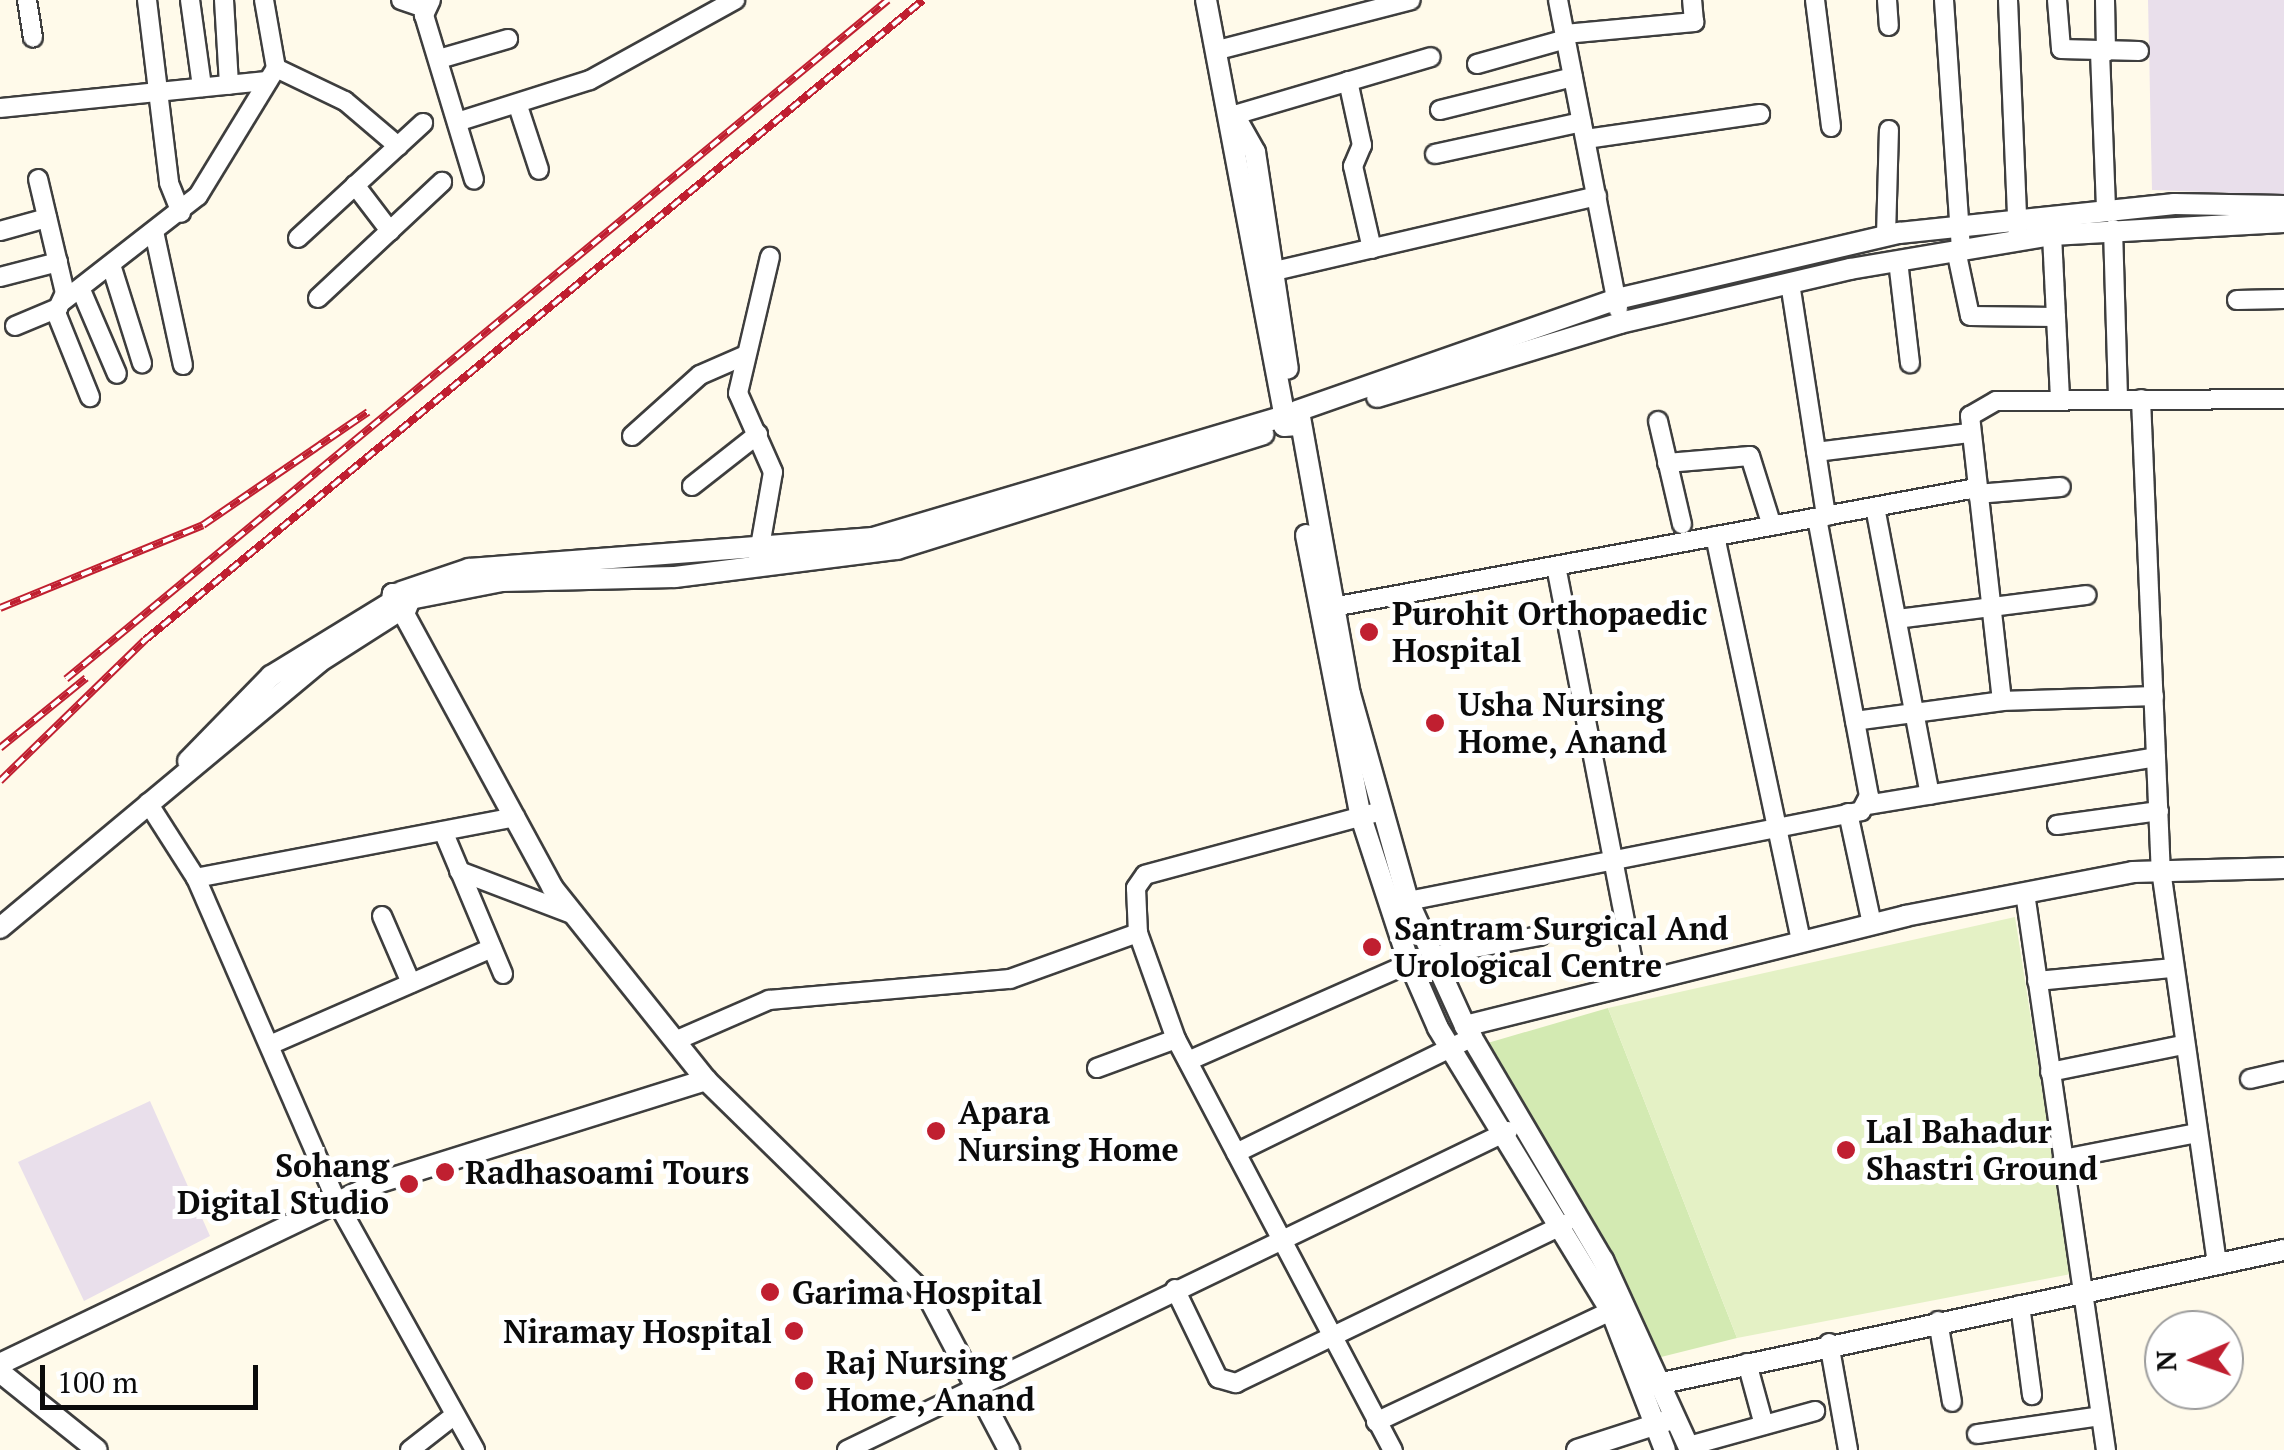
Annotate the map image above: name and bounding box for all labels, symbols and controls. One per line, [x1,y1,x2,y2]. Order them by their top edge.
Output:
place label: Purohit Orthopaedic Hospital [1392,595,1707,670]
marker: Purohit Orthopaedic Hospital [1356,619,1382,645]
place label: Usha Nursing Home, Anand [1458,686,1668,761]
marker: Usha Nursing Home, Anand [1422,710,1448,736]
place label: Santram Surgical And Urological Centre [1394,910,1729,985]
marker: Santram Surgical And Urological Centre [1359,934,1385,960]
place label: Apara Nursing Home [958,1094,1179,1169]
place label: Lal Bahadur Shastri Ground [1866,1113,2098,1188]
marker: Apara Nursing Home [923,1118,949,1144]
marker: Lal Bahadur Shastri Ground [1835,1139,1857,1161]
place label: Sohang Digital Studio [177,1147,389,1222]
place label: Radhasoami Tours [465,1153,749,1191]
marker: Radhasoami Tours [434,1161,456,1183]
marker: Sohang Digital Studio [398,1173,420,1195]
place label: Garima Hospital [792,1273,1042,1311]
marker: Garima Hospital [757,1279,783,1305]
north arrow [2144,1310,2244,1410]
place label: Niramay Hospital [503,1312,772,1350]
marker: Niramay Hospital [781,1318,807,1344]
place label: Raj Nursing Home, Anand [826,1344,1036,1419]
scale bar [45,1345,262,1407]
text: N [2147,1350,2184,1372]
text: 100 m [57,1362,138,1402]
marker: Raj Nursing Home, Anand [791,1368,817,1394]

